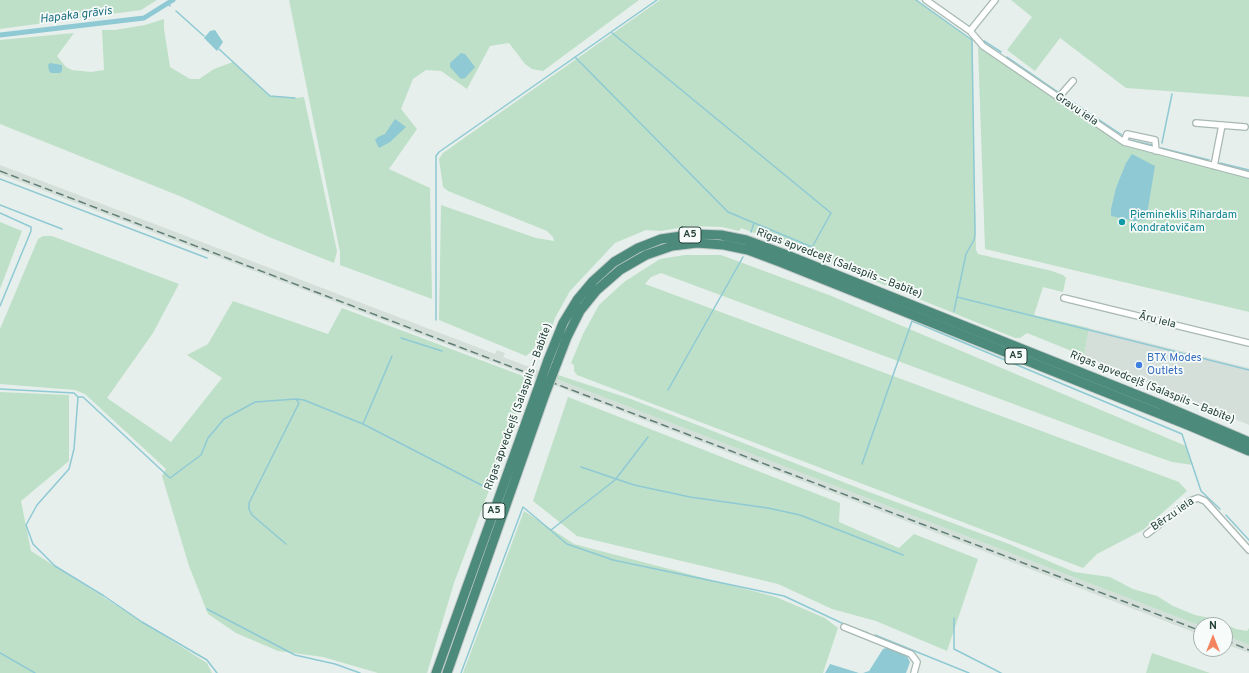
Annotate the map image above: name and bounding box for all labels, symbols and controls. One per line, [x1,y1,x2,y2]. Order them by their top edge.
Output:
water label: Hapaka grāvis [39,4,113,28]
street label: Gravu iela [1052,91,1100,129]
place label: Piemineklis Rihardam Kondratovičam [1130,209,1237,235]
marker: Piemineklis Rihardam Kondratovičam [1117,217,1127,227]
street label: Rīgas apvedceļš (Salaspils — Babīte) [754,226,924,302]
road number: A5 [679,227,701,243]
street label: Āru iela [1137,310,1177,332]
street label: Rīgas apvedceļš (Salaspils — Babīte) [483,322,555,492]
road number: A5 [1005,348,1027,364]
street label: Rīgas apvedceļš (Salaspils — Babīte) [1068,349,1236,427]
place label: BTX Modes Outlets [1147,352,1202,378]
marker: BTX Modes Outlets [1134,360,1144,370]
street label: Bērzu iela [1149,496,1197,534]
road number: A5 [483,503,505,519]
north arrow [1193,617,1233,657]
text: N [1209,619,1217,633]

